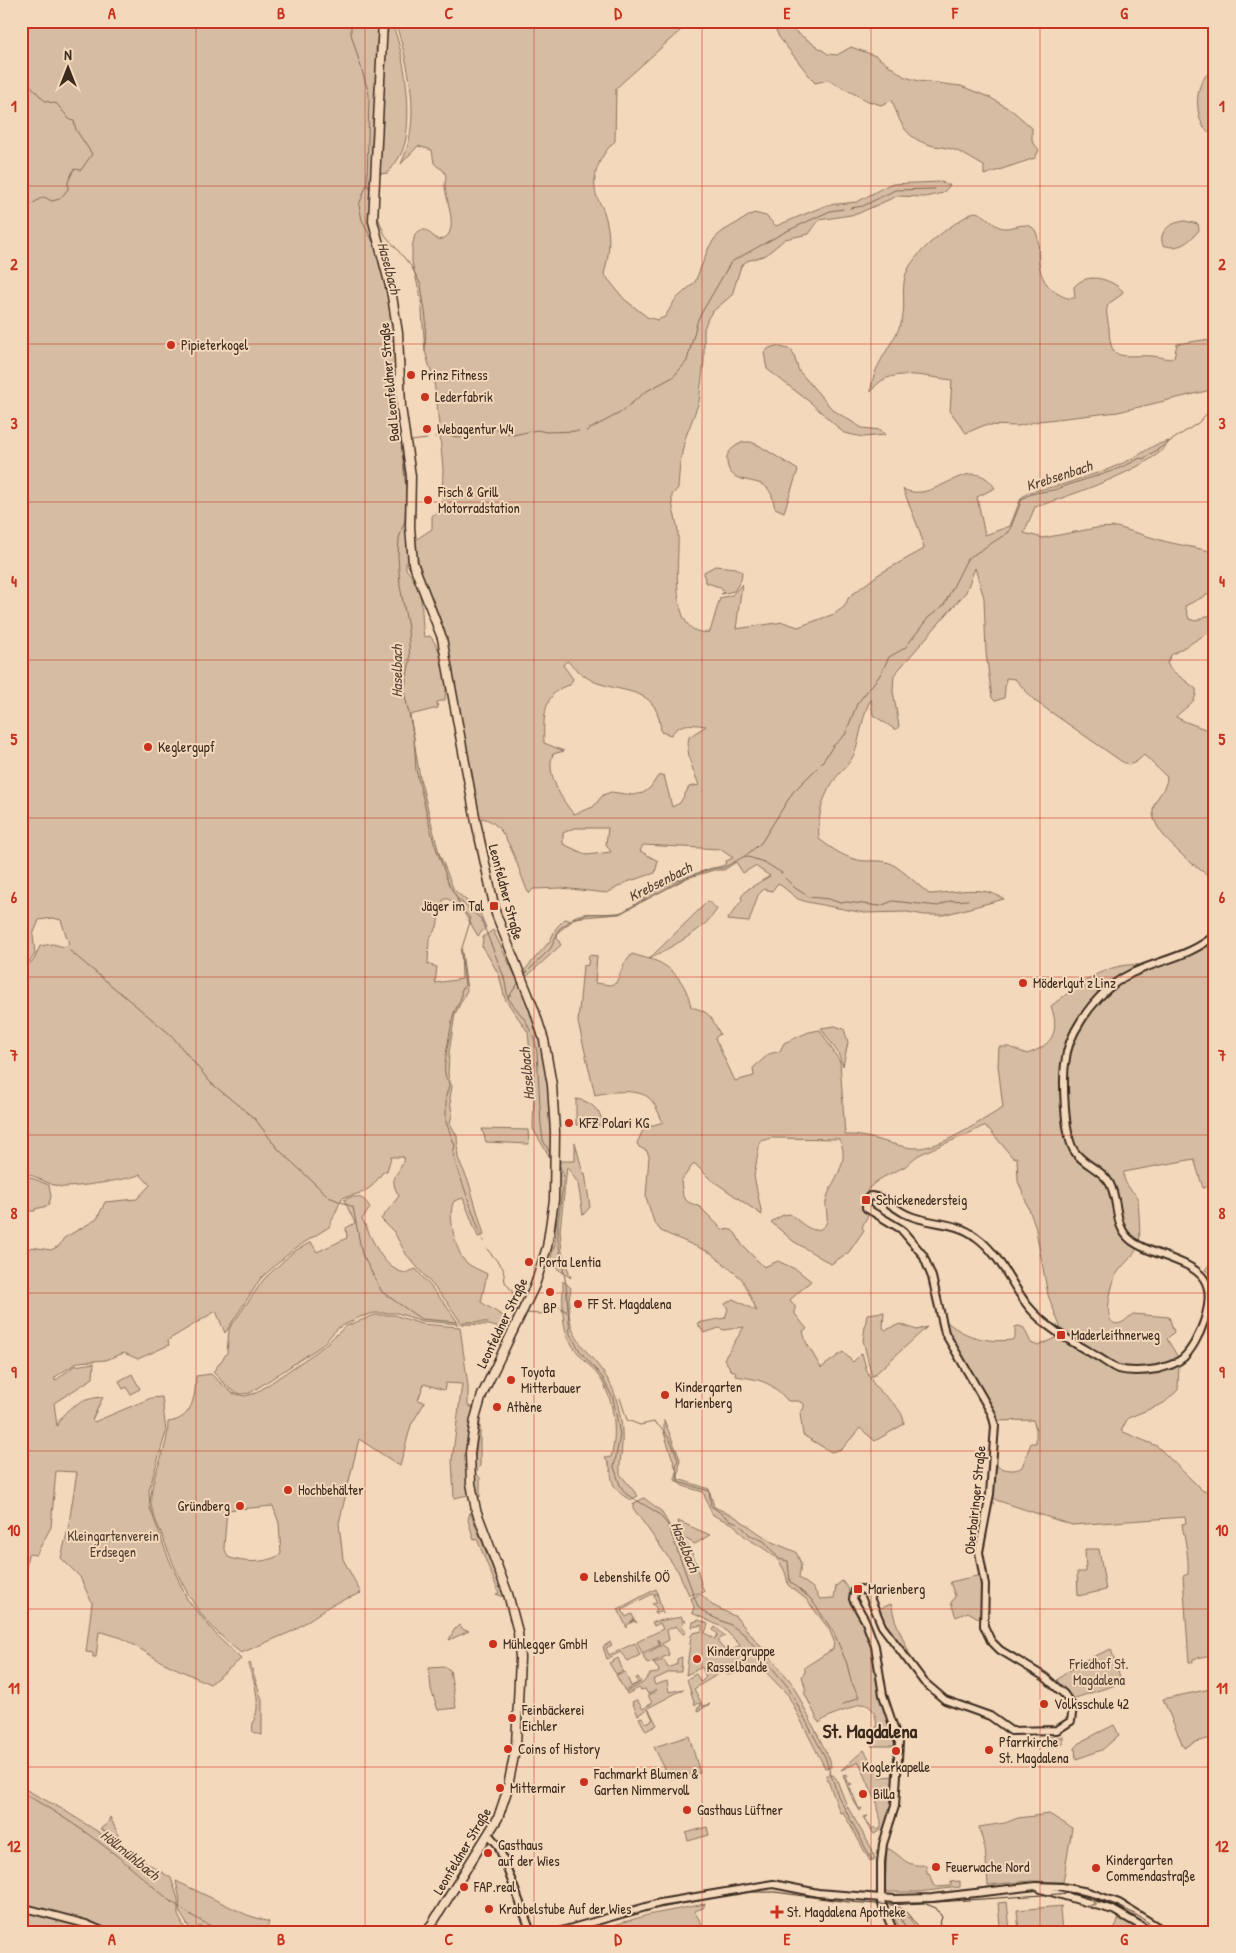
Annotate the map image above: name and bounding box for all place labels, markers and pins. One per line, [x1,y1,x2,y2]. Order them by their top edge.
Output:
place label: Pipieterkogel [181,335,249,355]
marker: Pipieterkogel [165,339,177,351]
place label: Prinz Fitness [421,365,488,384]
marker: Prinz Fitness [405,369,417,381]
place label: Lederfabrik [435,387,493,406]
marker: Lederfabrik [419,391,431,403]
place label: Webagentur W4 [437,419,513,439]
marker: Webagentur W4 [421,423,433,435]
place label: Fisch & Grill Motorradstation [437,482,520,517]
marker: Fisch & Grill Motorradstation [422,494,434,506]
place label: Keglergupf [158,737,215,757]
marker: Keglergupf [142,741,154,753]
place label: Jäger im Tal [421,896,484,916]
marker: Jäger im Tal [488,900,500,912]
place label: Möderlgut z'Linz [1033,973,1116,993]
marker: Möderlgut z'Linz [1017,977,1029,989]
place label: KFZ Polari KG [579,1113,650,1132]
marker: KFZ Polari KG [563,1117,575,1129]
place label: Schickenedersteig [876,1190,967,1210]
marker: Schickenedersteig [860,1194,872,1206]
place label: Porta Lentia [539,1252,601,1271]
marker: Porta Lentia [523,1256,535,1268]
marker: BP [544,1286,556,1298]
place label: FF St. Magdalena [587,1294,672,1314]
place label: BP [543,1298,557,1317]
marker: FF St. Magdalena [572,1298,584,1310]
place label: Maderleithnerweg [1071,1325,1160,1345]
marker: Maderleithnerweg [1055,1329,1067,1341]
place label: Toyota Mitterbauer [521,1362,581,1397]
marker: Toyota Mitterbauer [505,1374,517,1386]
place label: Kindergarten Marienberg [675,1377,742,1413]
marker: Kindergarten Marienberg [659,1389,671,1401]
place label: Athène [507,1397,542,1416]
marker: Athène [491,1401,503,1413]
place label: Hochbehälter [298,1480,364,1499]
marker: Hochbehälter [282,1484,294,1496]
place label: Gründberg [178,1496,230,1516]
marker: Gründberg [234,1500,246,1512]
place label: Lebenshilfe OÖ [594,1567,670,1586]
marker: Lebenshilfe OÖ [578,1571,590,1583]
place label: Marienberg [868,1579,925,1599]
marker: Marienberg [852,1583,864,1595]
place label: Mühlegger GmbH [503,1634,588,1654]
marker: Mühlegger GmbH [487,1638,499,1650]
place label: Kindergruppe Rasselbande [707,1641,775,1676]
marker: Kindergruppe Rasselbande [691,1653,703,1665]
place label: Volksschule 42 [1054,1694,1130,1713]
marker: Volksschule 42 [1038,1698,1050,1710]
place label: Feinbäckerei Eichler [521,1700,584,1735]
marker: Feinbäckerei Eichler [506,1712,518,1724]
place label: Pfarrkirche St. Magdalena [999,1732,1069,1768]
place label: Coins of History [518,1739,600,1759]
marker: Coins of History [502,1743,514,1755]
marker: Pfarrkirche St. Magdalena [983,1744,995,1756]
marker: Koglerkapelle [890,1745,902,1757]
place label: Koglerkapelle [862,1757,931,1777]
place label: Fachmarkt Blumen & Garten Nimmervoll [593,1764,699,1799]
marker: Fachmarkt Blumen & Garten Nimmervoll [578,1776,590,1788]
place label: Mittermair [510,1778,566,1797]
marker: Mittermair [494,1782,506,1794]
place label: Billa [873,1784,895,1803]
marker: Billa [857,1788,869,1800]
place label: Gasthaus Lüftner [697,1800,784,1819]
marker: Gasthaus Lüftner [681,1804,693,1816]
place label: Gasthaus auf der Wies [498,1835,560,1870]
marker: Gasthaus auf der Wies [482,1847,494,1859]
place label: Kindergarten Commendastraße [1106,1850,1196,1886]
place label: Feuerwache Nord [945,1857,1030,1876]
marker: Feuerwache Nord [930,1861,942,1873]
marker: Kindergarten Commendastraße [1090,1862,1102,1874]
place label: FAP.real [473,1877,516,1896]
marker: FAP.real [458,1881,470,1893]
place label: Krabbelstube Auf der Wies [499,1899,631,1918]
place label: St. Magdalena Apotheke [787,1902,906,1922]
marker: Krabbelstube Auf der Wies [483,1903,495,1915]
marker: St. Magdalena Apotheke [771,1906,783,1918]

